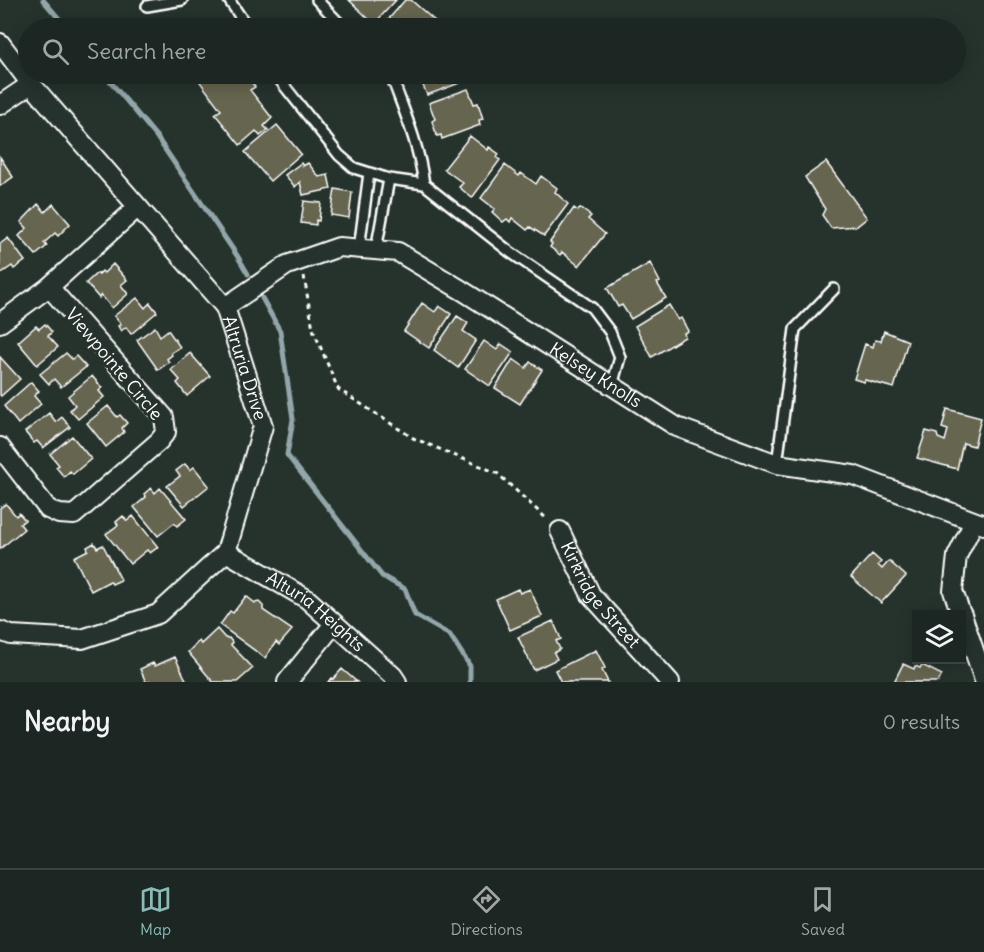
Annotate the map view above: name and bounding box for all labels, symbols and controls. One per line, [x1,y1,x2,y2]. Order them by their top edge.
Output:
search box [18,18,966,84]
icon: search [39,35,72,68]
text: Search here [87,37,206,65]
street label: Viewpointe Circle [61,303,168,425]
street label: Altruria Drive [218,313,272,423]
street label: Kelsey Knolls [545,337,646,413]
street label: Kirkridge Street [556,538,645,653]
street label: Alturia Heights [262,566,370,657]
map controls [912,610,966,664]
button: layers [912,610,966,664]
text: Nearby [24,705,110,738]
text: 0 results [883,709,960,734]
tab: Map [139,883,172,939]
tab: Directions [450,883,523,939]
tab: Saved [801,883,845,939]

